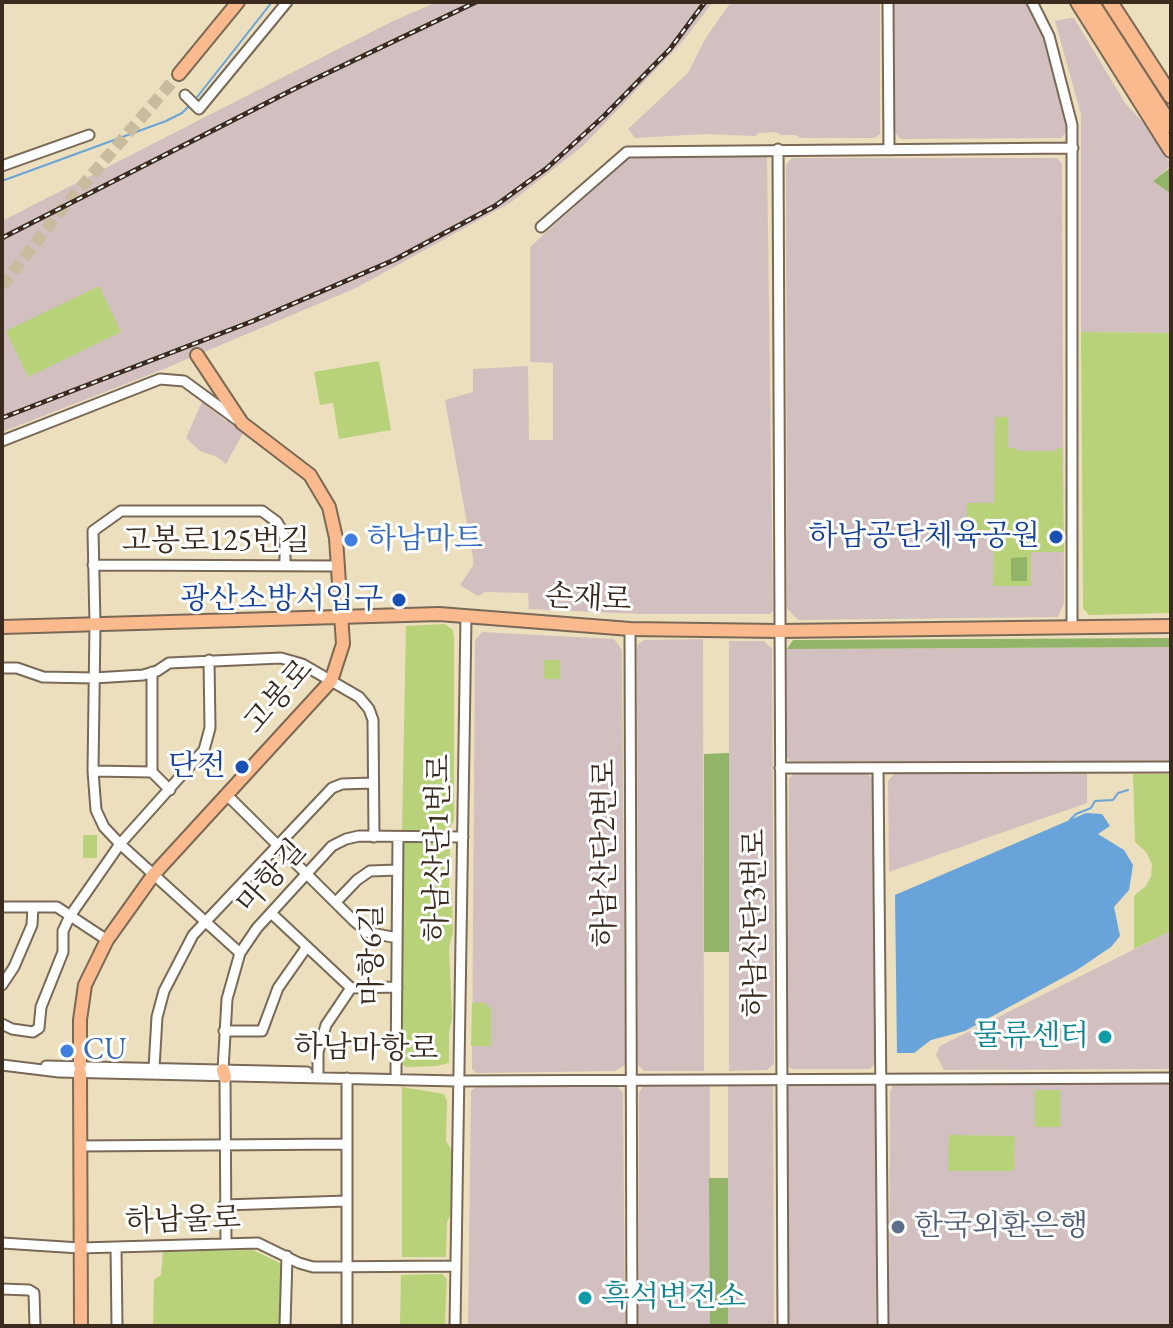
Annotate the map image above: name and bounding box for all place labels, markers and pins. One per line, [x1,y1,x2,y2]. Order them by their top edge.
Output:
place label: 하남공단체육공원 [808,519,1040,555]
place label: 하남마트 [367,522,483,558]
marker: 하남공단체육공원 [1047,528,1065,546]
marker: 하남마트 [342,531,360,549]
place label: 광산소방서입구 [180,582,383,618]
marker: 광산소방서입구 [390,591,408,609]
place label: 단전 [168,749,226,785]
marker: 단전 [233,758,251,776]
place label: 물류센터 [973,1019,1089,1055]
marker: 물류센터 [1096,1028,1114,1046]
place label: CU [83,1033,126,1069]
marker: CU [58,1042,76,1060]
place label: 한국외환은행 [914,1209,1088,1245]
marker: 한국외환은행 [889,1218,907,1236]
place label: 흑석변전소 [601,1280,746,1316]
marker: 흑석변전소 [576,1289,594,1307]

